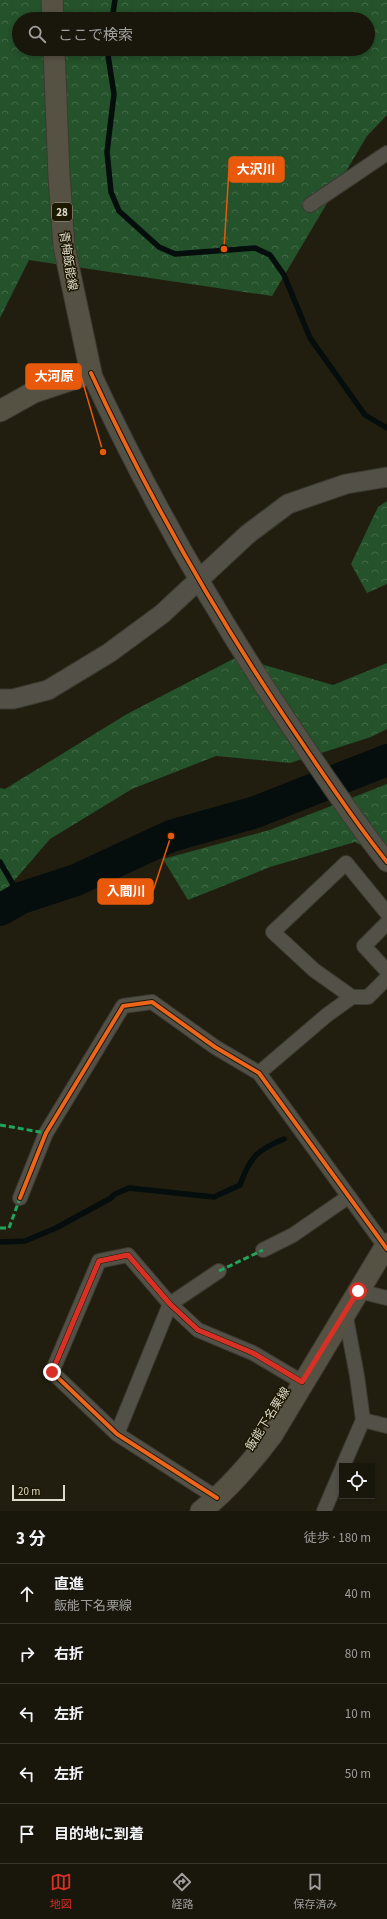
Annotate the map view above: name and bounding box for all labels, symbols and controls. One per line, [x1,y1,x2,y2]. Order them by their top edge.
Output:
search box [12,12,375,56]
icon: search [26,23,48,45]
text: ここで検索 [58,25,133,46]
callout: 大沢川 [229,157,284,182]
text: 大沢川 [236,161,276,179]
road number: 28 [52,203,72,221]
street label: 青梅飯能線 [55,230,81,292]
callout: 大河原 [26,364,81,389]
text: 大河原 [34,368,74,386]
callout: 入間川 [98,879,153,904]
text: 入間川 [106,883,146,901]
route start [349,1282,367,1300]
route end [43,1363,61,1381]
street label: 飯能下名栗線 [242,1384,294,1454]
map controls [339,1463,375,1499]
button: locate [339,1463,375,1499]
scale bar [12,1483,65,1502]
text: 20 m [18,1484,40,1499]
text: 3 分 [16,1527,45,1551]
text: 徒歩 · 180 m [304,1529,371,1547]
text: 直進 [54,1574,84,1595]
icon: ahead [16,1583,38,1605]
text: 40 m [345,1585,371,1603]
text: 飯能下名栗線 [54,1597,132,1615]
icon: right [16,1643,38,1665]
text: 右折 [54,1644,84,1665]
text: 80 m [345,1645,371,1663]
icon: left [16,1703,38,1725]
text: 左折 [54,1704,84,1725]
text: 10 m [345,1705,371,1723]
icon: left [16,1763,38,1785]
text: 左折 [54,1764,84,1785]
text: 50 m [345,1765,371,1783]
icon: arrive [16,1823,38,1845]
text: 目的地に到着 [54,1824,144,1845]
tab: 地図 [50,1871,72,1912]
tab: 経路 [171,1871,193,1912]
tab: 保存済み [293,1871,337,1912]

